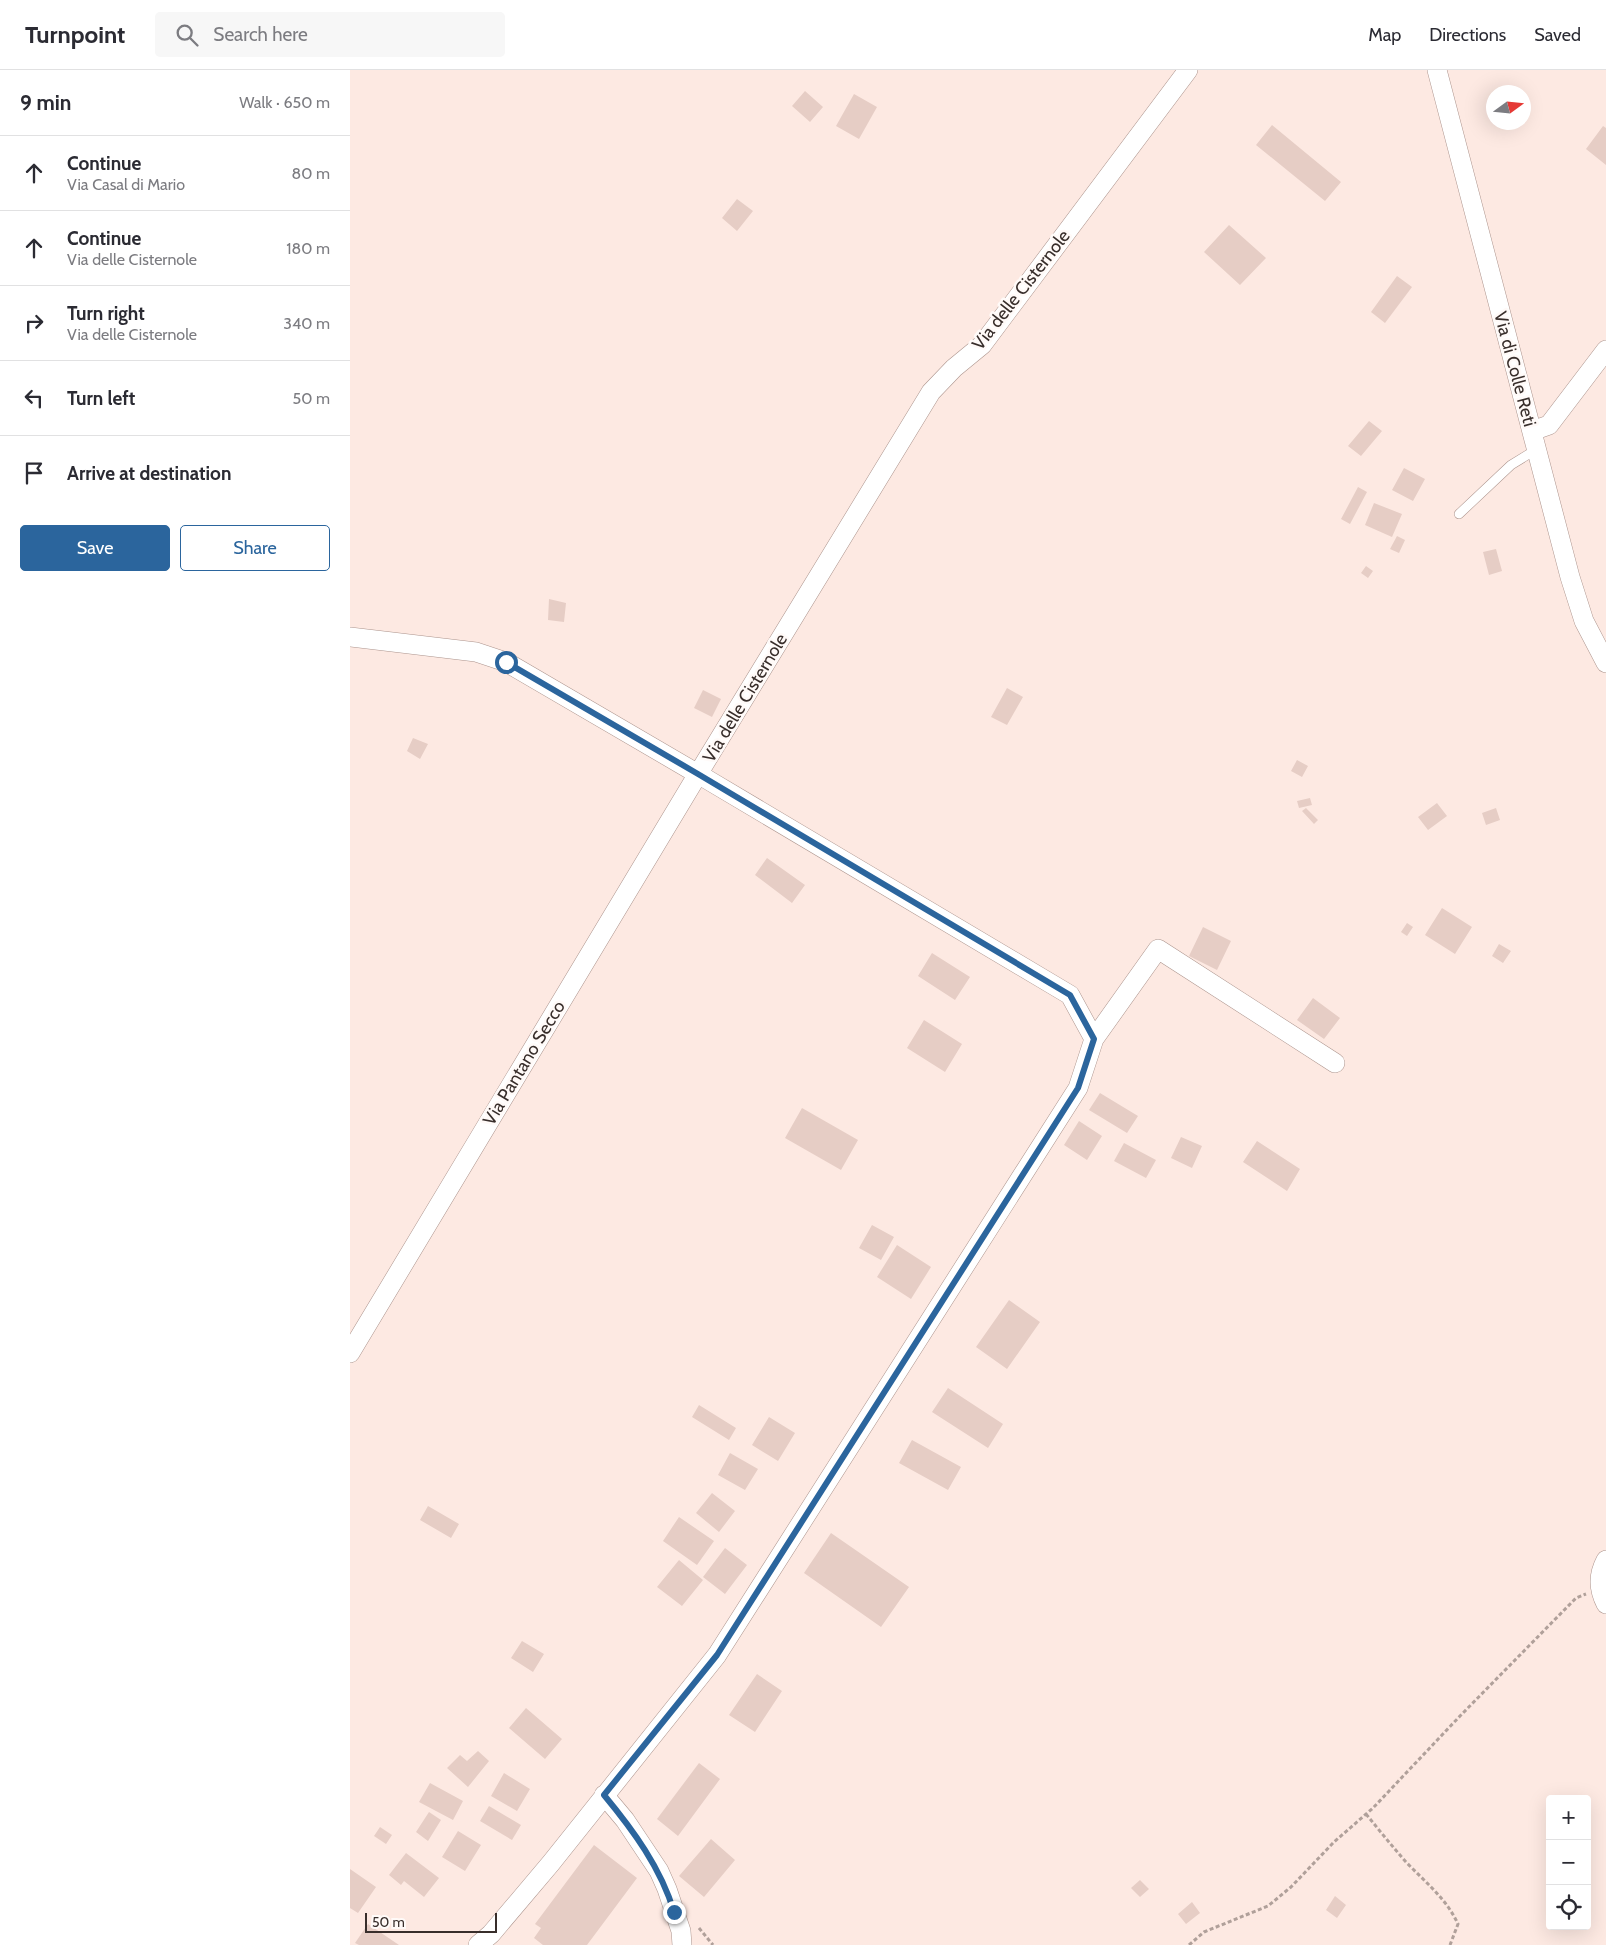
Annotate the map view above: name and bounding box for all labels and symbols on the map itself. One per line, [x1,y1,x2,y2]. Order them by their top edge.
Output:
north arrow [1486,85,1531,130]
street label: Via delle Cisternole [967,226,1075,354]
street label: Via di Colle Reti [1489,309,1541,429]
street label: Via delle Cisternole [698,630,792,766]
route start [495,651,518,674]
street label: Via Pantano Secco [478,997,570,1129]
route end [663,1901,686,1924]
scale bar [365,1910,498,1933]

